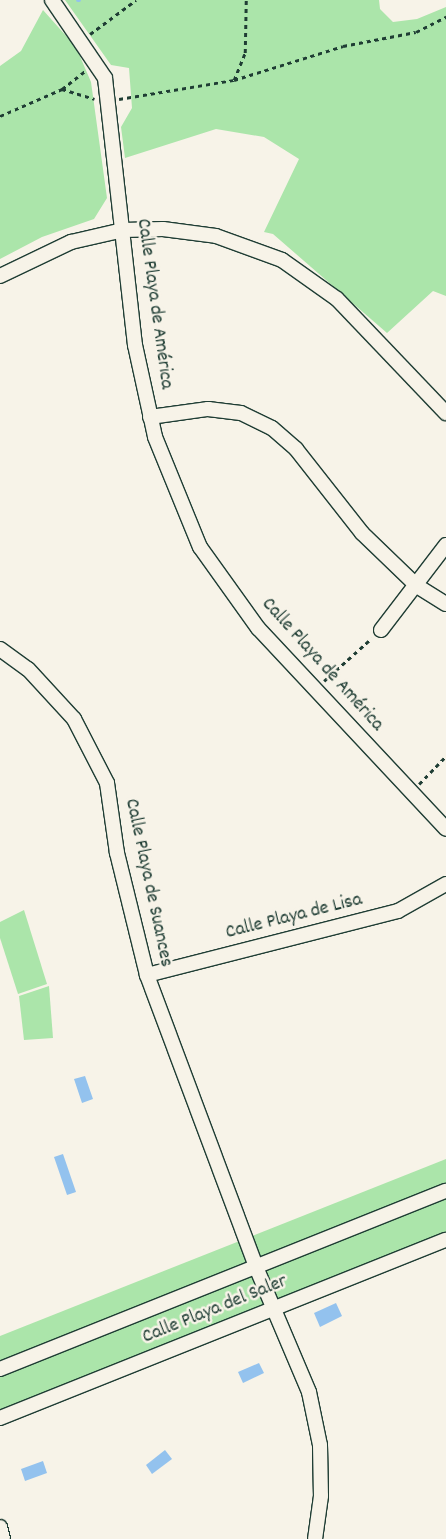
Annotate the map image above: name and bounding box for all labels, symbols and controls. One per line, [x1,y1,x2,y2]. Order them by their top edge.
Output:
street label: Calle Playa de América [130,217,178,391]
street label: Calle Playa de América [256,593,388,737]
street label: Calle Playa de Suances [118,797,178,969]
street label: Calle Playa de Lisa [223,888,365,946]
street label: Calle Playa del Saler [139,1270,291,1350]

